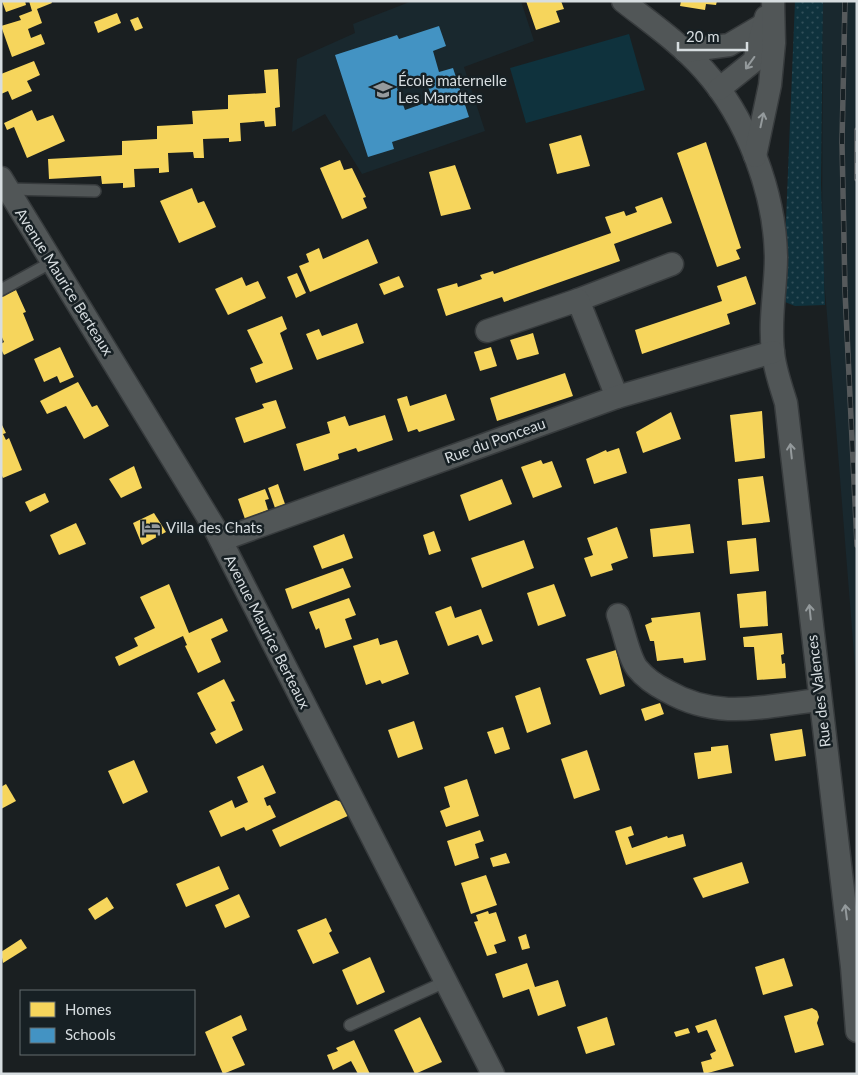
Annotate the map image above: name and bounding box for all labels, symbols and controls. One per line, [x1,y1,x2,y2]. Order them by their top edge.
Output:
scale bar [678,20,747,52]
text: 20 m [686,27,720,45]
one-way arrow [745,56,755,70]
place label: École maternelle Les Marottes [398,71,507,106]
school or university icon: École maternelle Les Marottes [372,79,394,101]
one-way arrow [758,113,768,129]
street label: Avenue Maurice Berteaux [12,204,118,359]
street label: Rue du Ponceau [442,413,548,467]
one-way arrow [786,443,796,459]
hotel icon: Villa des Chats [140,517,162,539]
place label: Villa des Chats [166,518,262,536]
street label: Avenue Maurice Berteaux [221,552,315,712]
one-way arrow [805,604,815,620]
street label: Rue des Valences [802,634,834,748]
one-way arrow [841,905,851,921]
legend [20,990,195,1055]
text: Homes [65,1000,111,1018]
text: Schools [65,1025,116,1043]

